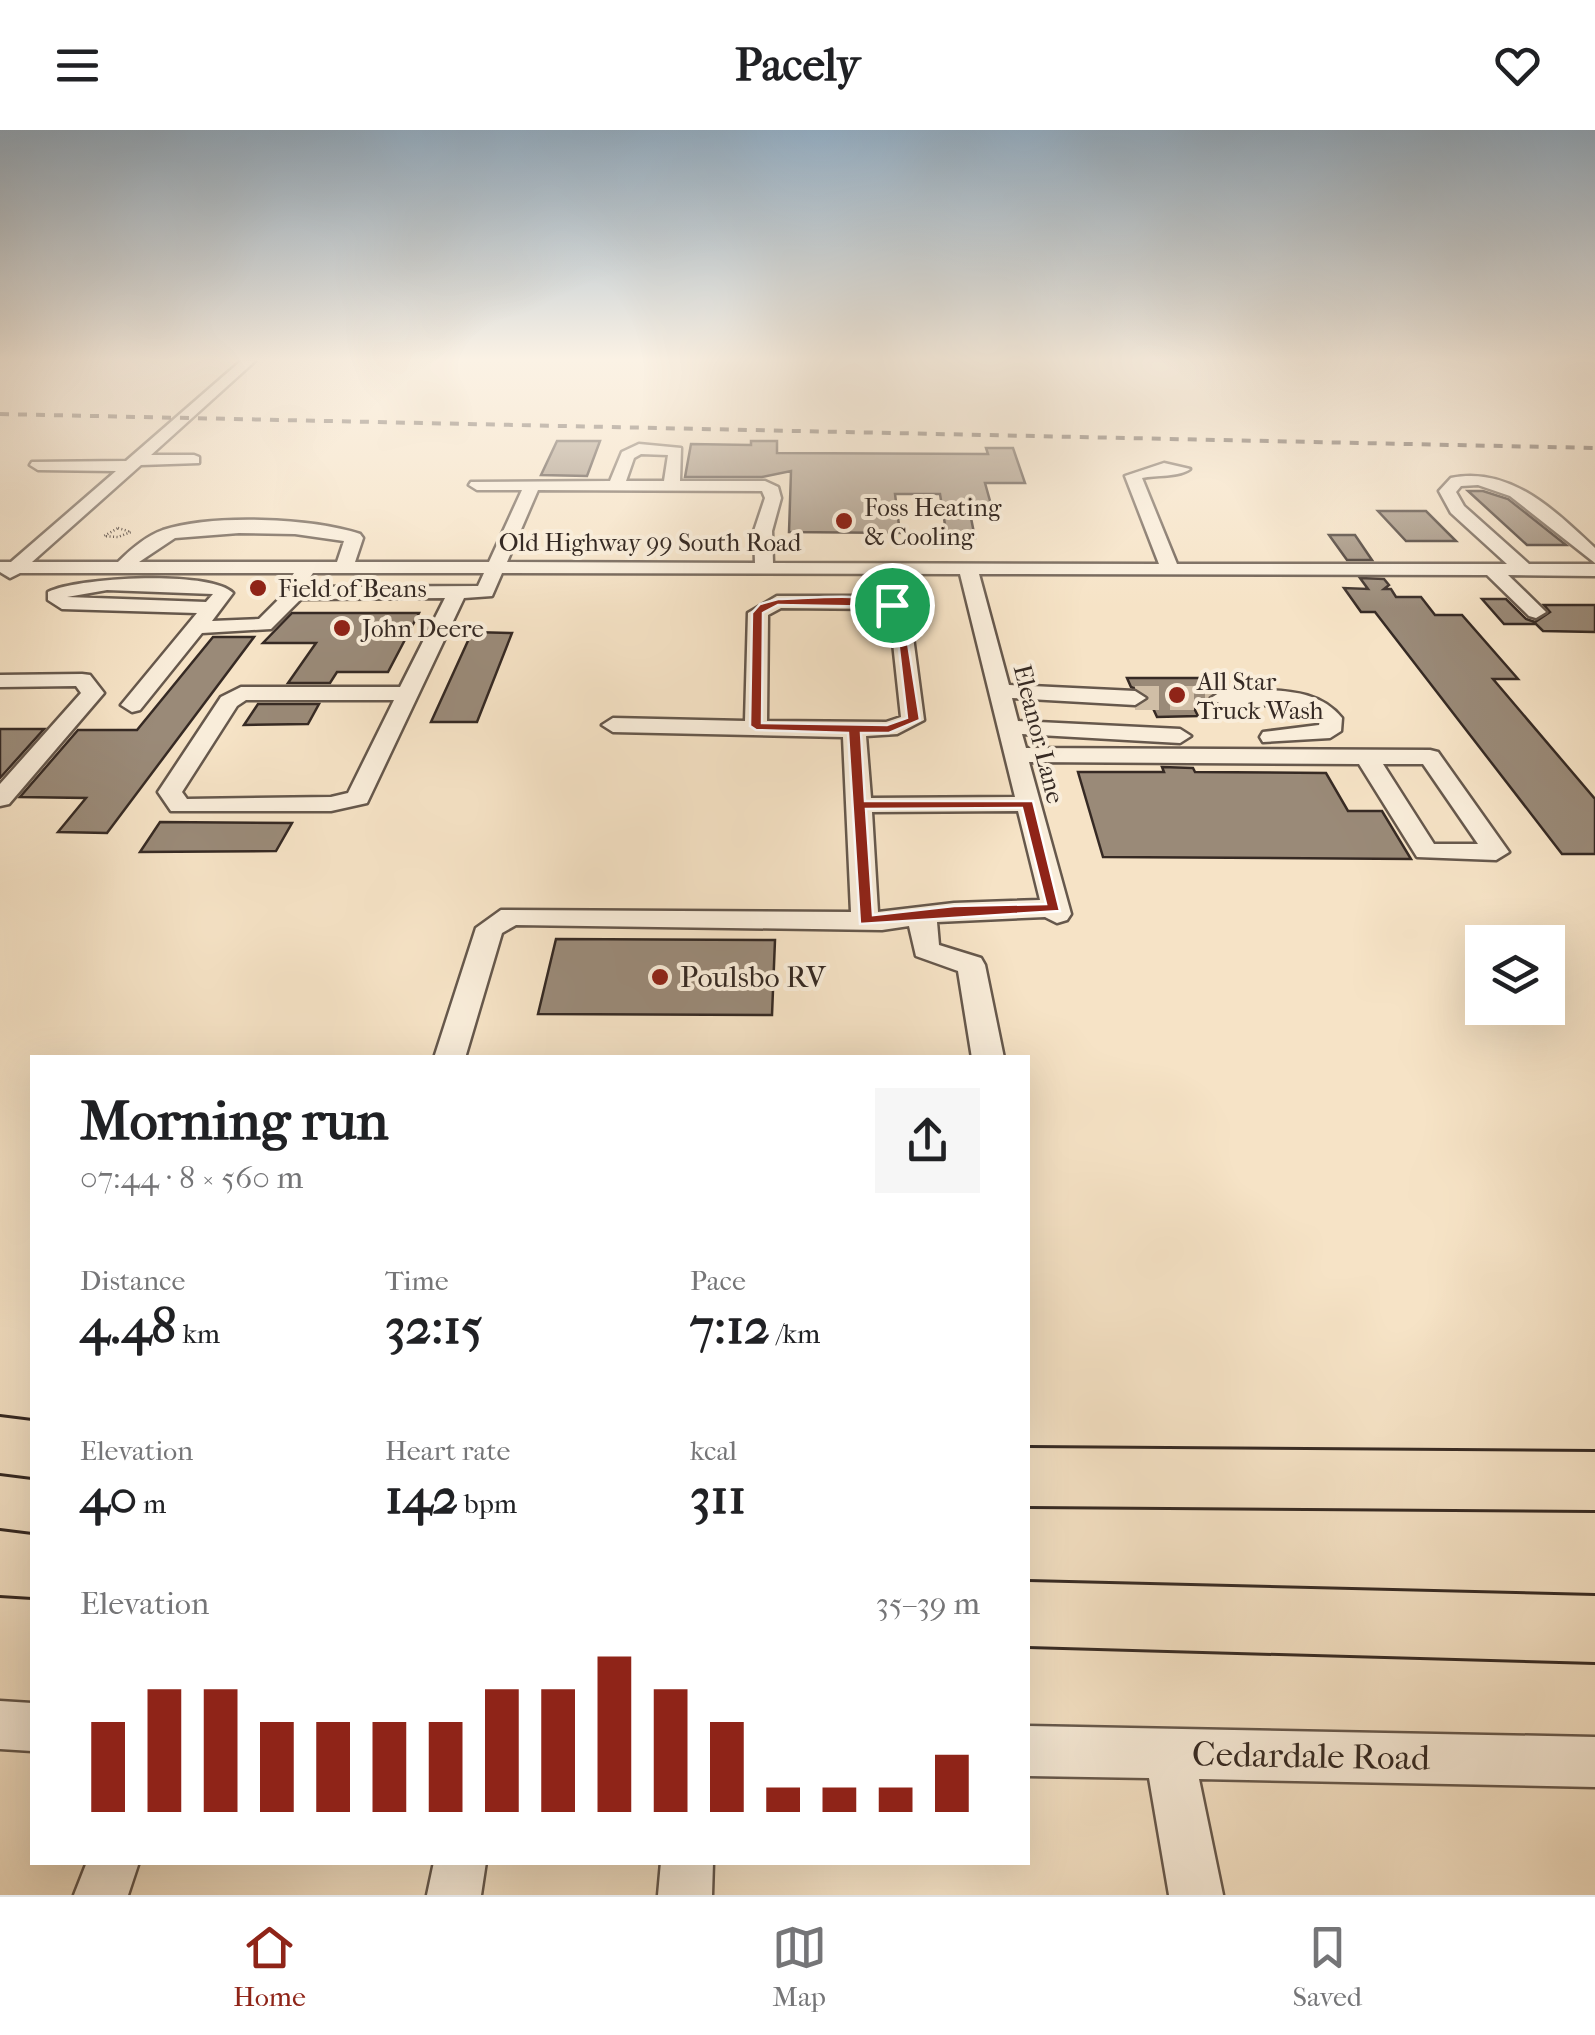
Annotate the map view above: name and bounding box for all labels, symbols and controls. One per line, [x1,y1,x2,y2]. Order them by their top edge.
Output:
icon: menu [50,38,105,93]
icon: heart [1490,38,1545,93]
text: Pacely [735,39,860,92]
place label: Foss Heating & Cooling [864,493,1002,551]
marker: Foss Heating & Cooling [833,510,855,532]
street label: Old Highway 99 South Road [499,528,802,557]
pin [850,563,935,648]
place label: Field of Beans [278,574,427,603]
marker: Field of Beans [247,577,269,599]
icon: arrive [865,578,920,633]
place label: John Deere [360,614,484,643]
marker: John Deere [331,617,353,639]
street label: Eleanor Lane [1008,661,1070,807]
place label: All Star Truck Wash [1196,667,1324,725]
marker: All Star Truck Wash [1166,684,1188,706]
map controls [1465,925,1565,1025]
button: layers [1465,925,1565,1025]
place label: Poulsbo RV [680,960,827,995]
marker: Poulsbo RV [649,966,671,988]
button: share [875,1088,980,1193]
text: Morning run [80,1089,388,1153]
text: 07:44 · 8 × 560 m [80,1159,303,1196]
text: Distance [80,1264,185,1297]
text: Time [385,1264,449,1297]
text: Pace [690,1264,746,1297]
text: 4.48 [80,1297,176,1356]
text: 32:15 [385,1297,483,1356]
text: 7:12 [690,1297,770,1356]
text: km [176,1317,220,1350]
text: /km [770,1317,820,1350]
text: Elevation [80,1434,193,1467]
text: Heart rate [385,1434,510,1467]
text: kcal [690,1434,737,1467]
text: 40 [80,1467,137,1526]
text: 142 [385,1467,458,1526]
text: 311 [690,1467,746,1526]
text: m [137,1487,166,1520]
text: bpm [458,1487,517,1520]
text: Elevation [80,1585,209,1622]
text: 35–39 m [876,1585,980,1622]
street label: Cedardale Road [1192,1733,1431,1779]
tab: Home [233,1920,306,2013]
tab: Map [772,1920,827,2013]
tab: Saved [1293,1920,1362,2013]

